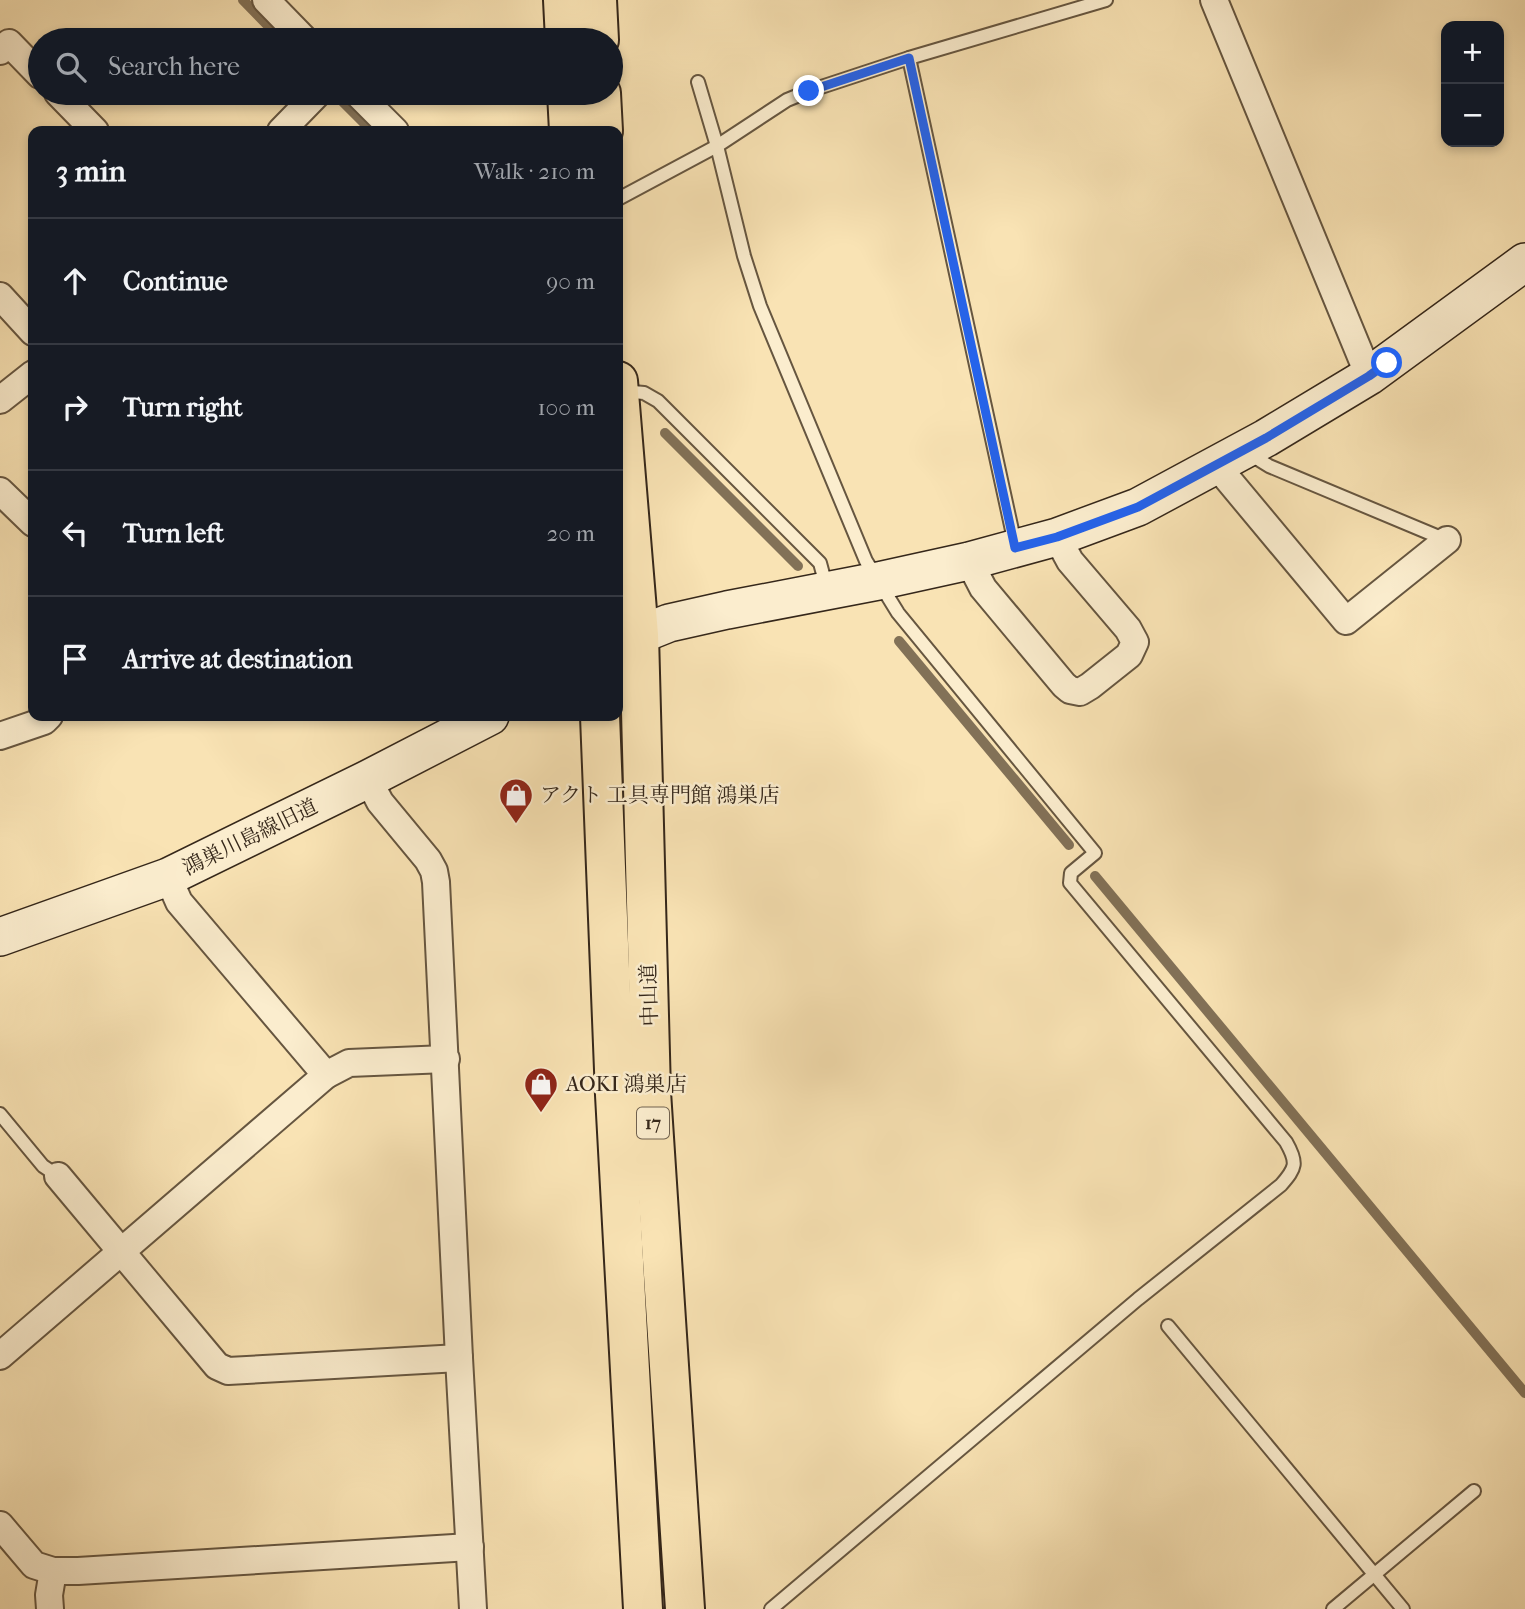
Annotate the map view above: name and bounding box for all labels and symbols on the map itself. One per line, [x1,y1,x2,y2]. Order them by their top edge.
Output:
route end [793,75,824,106]
route start [1371,347,1402,378]
shop icon: アクト 工具専門館 鴻巣店 [497,776,535,825]
place label: アクト 工具専門館 鴻巣店 [540,783,779,807]
street label: 鴻巣川島線旧道 [179,794,321,880]
street label: 中山道 [636,963,662,1027]
shop icon: AOKI 鴻巣店 [522,1065,560,1114]
place label: AOKI 鴻巣店 [565,1072,686,1096]
road number: 17 [637,1107,669,1138]

